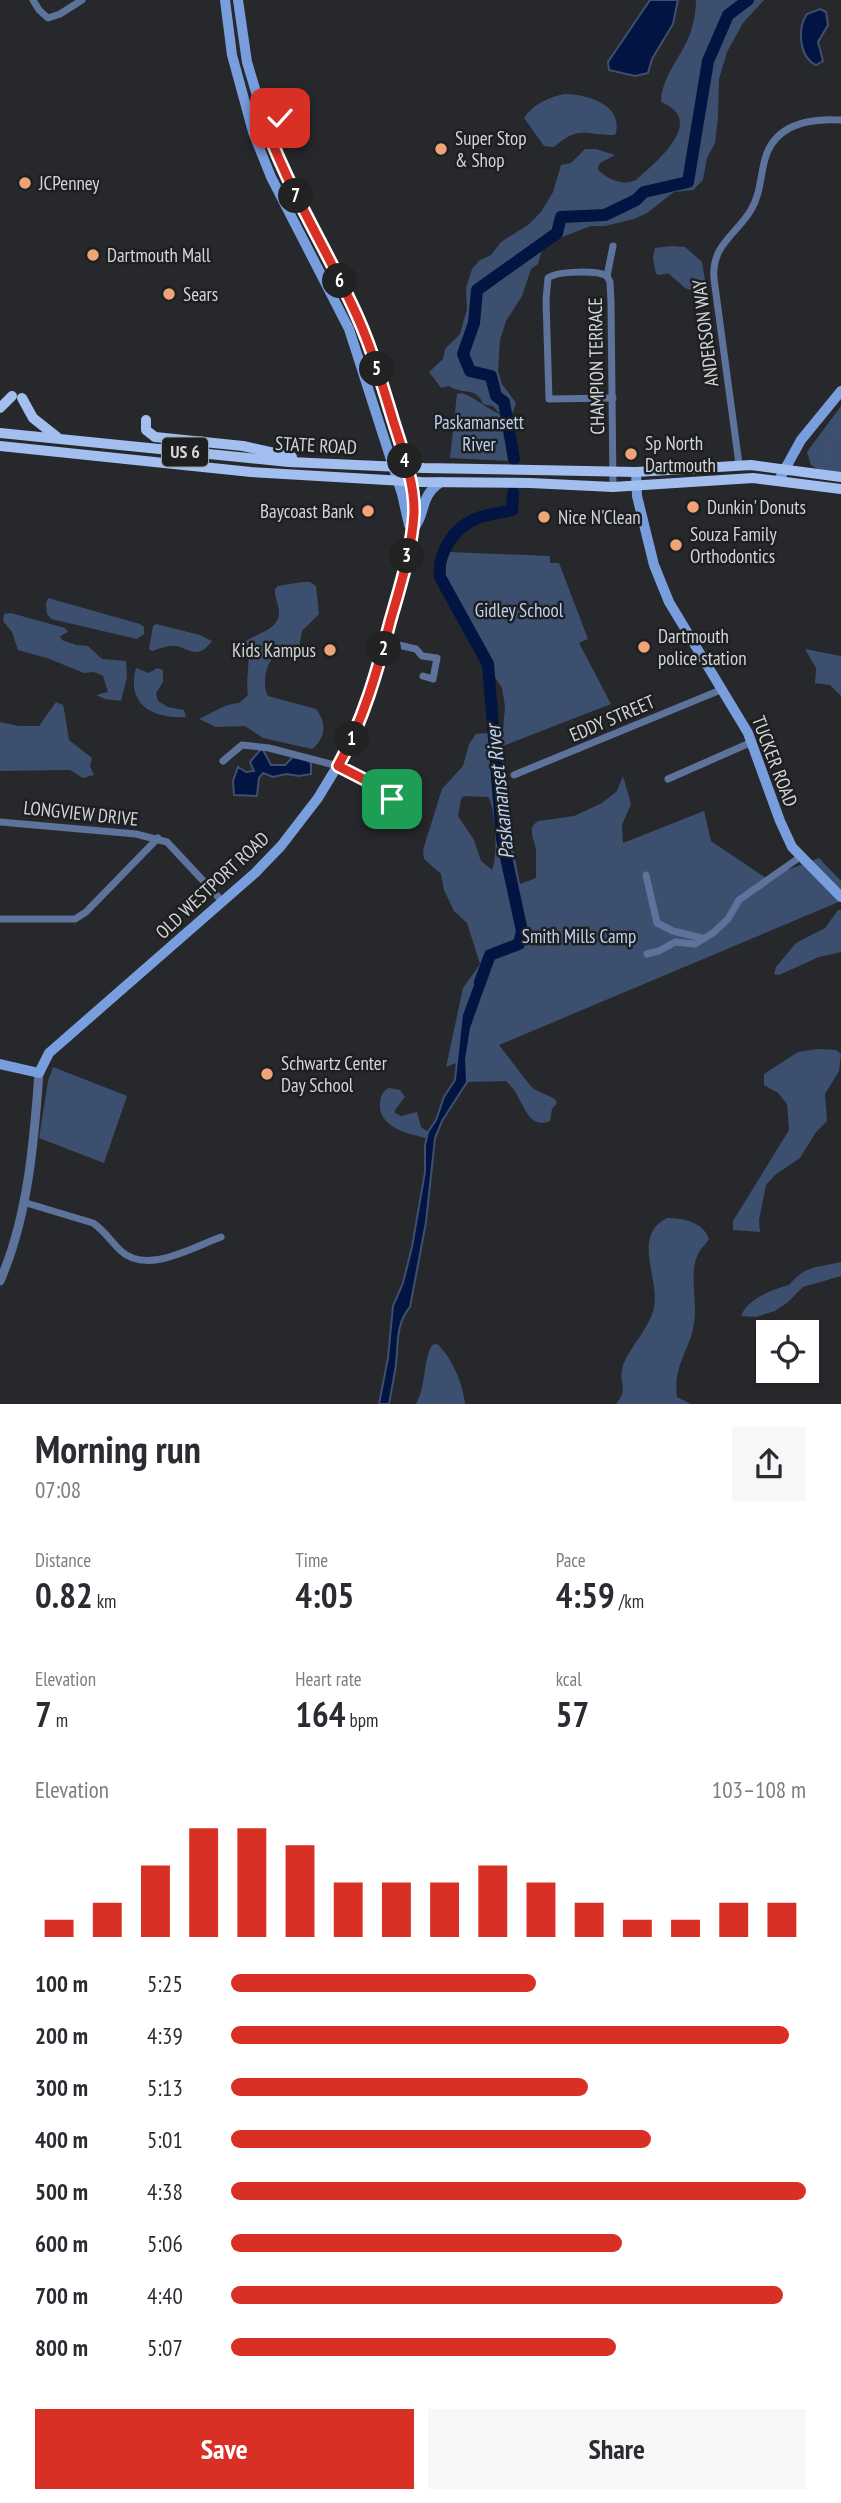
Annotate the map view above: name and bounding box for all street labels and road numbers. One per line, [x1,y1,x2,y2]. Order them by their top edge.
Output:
street label: ANDERSON WAY [686,278,723,388]
street label: CHAMPION TERRACE [583,297,609,435]
street label: STATE ROAD [275,431,357,459]
road number: US 6 [162,438,208,466]
street label: EDDY STREET [566,689,659,747]
street label: TUCKER ROAD [747,712,803,810]
street label: LONGVIEW DRIVE [23,795,139,831]
street label: OLD WESTPORT ROAD [150,826,274,944]

